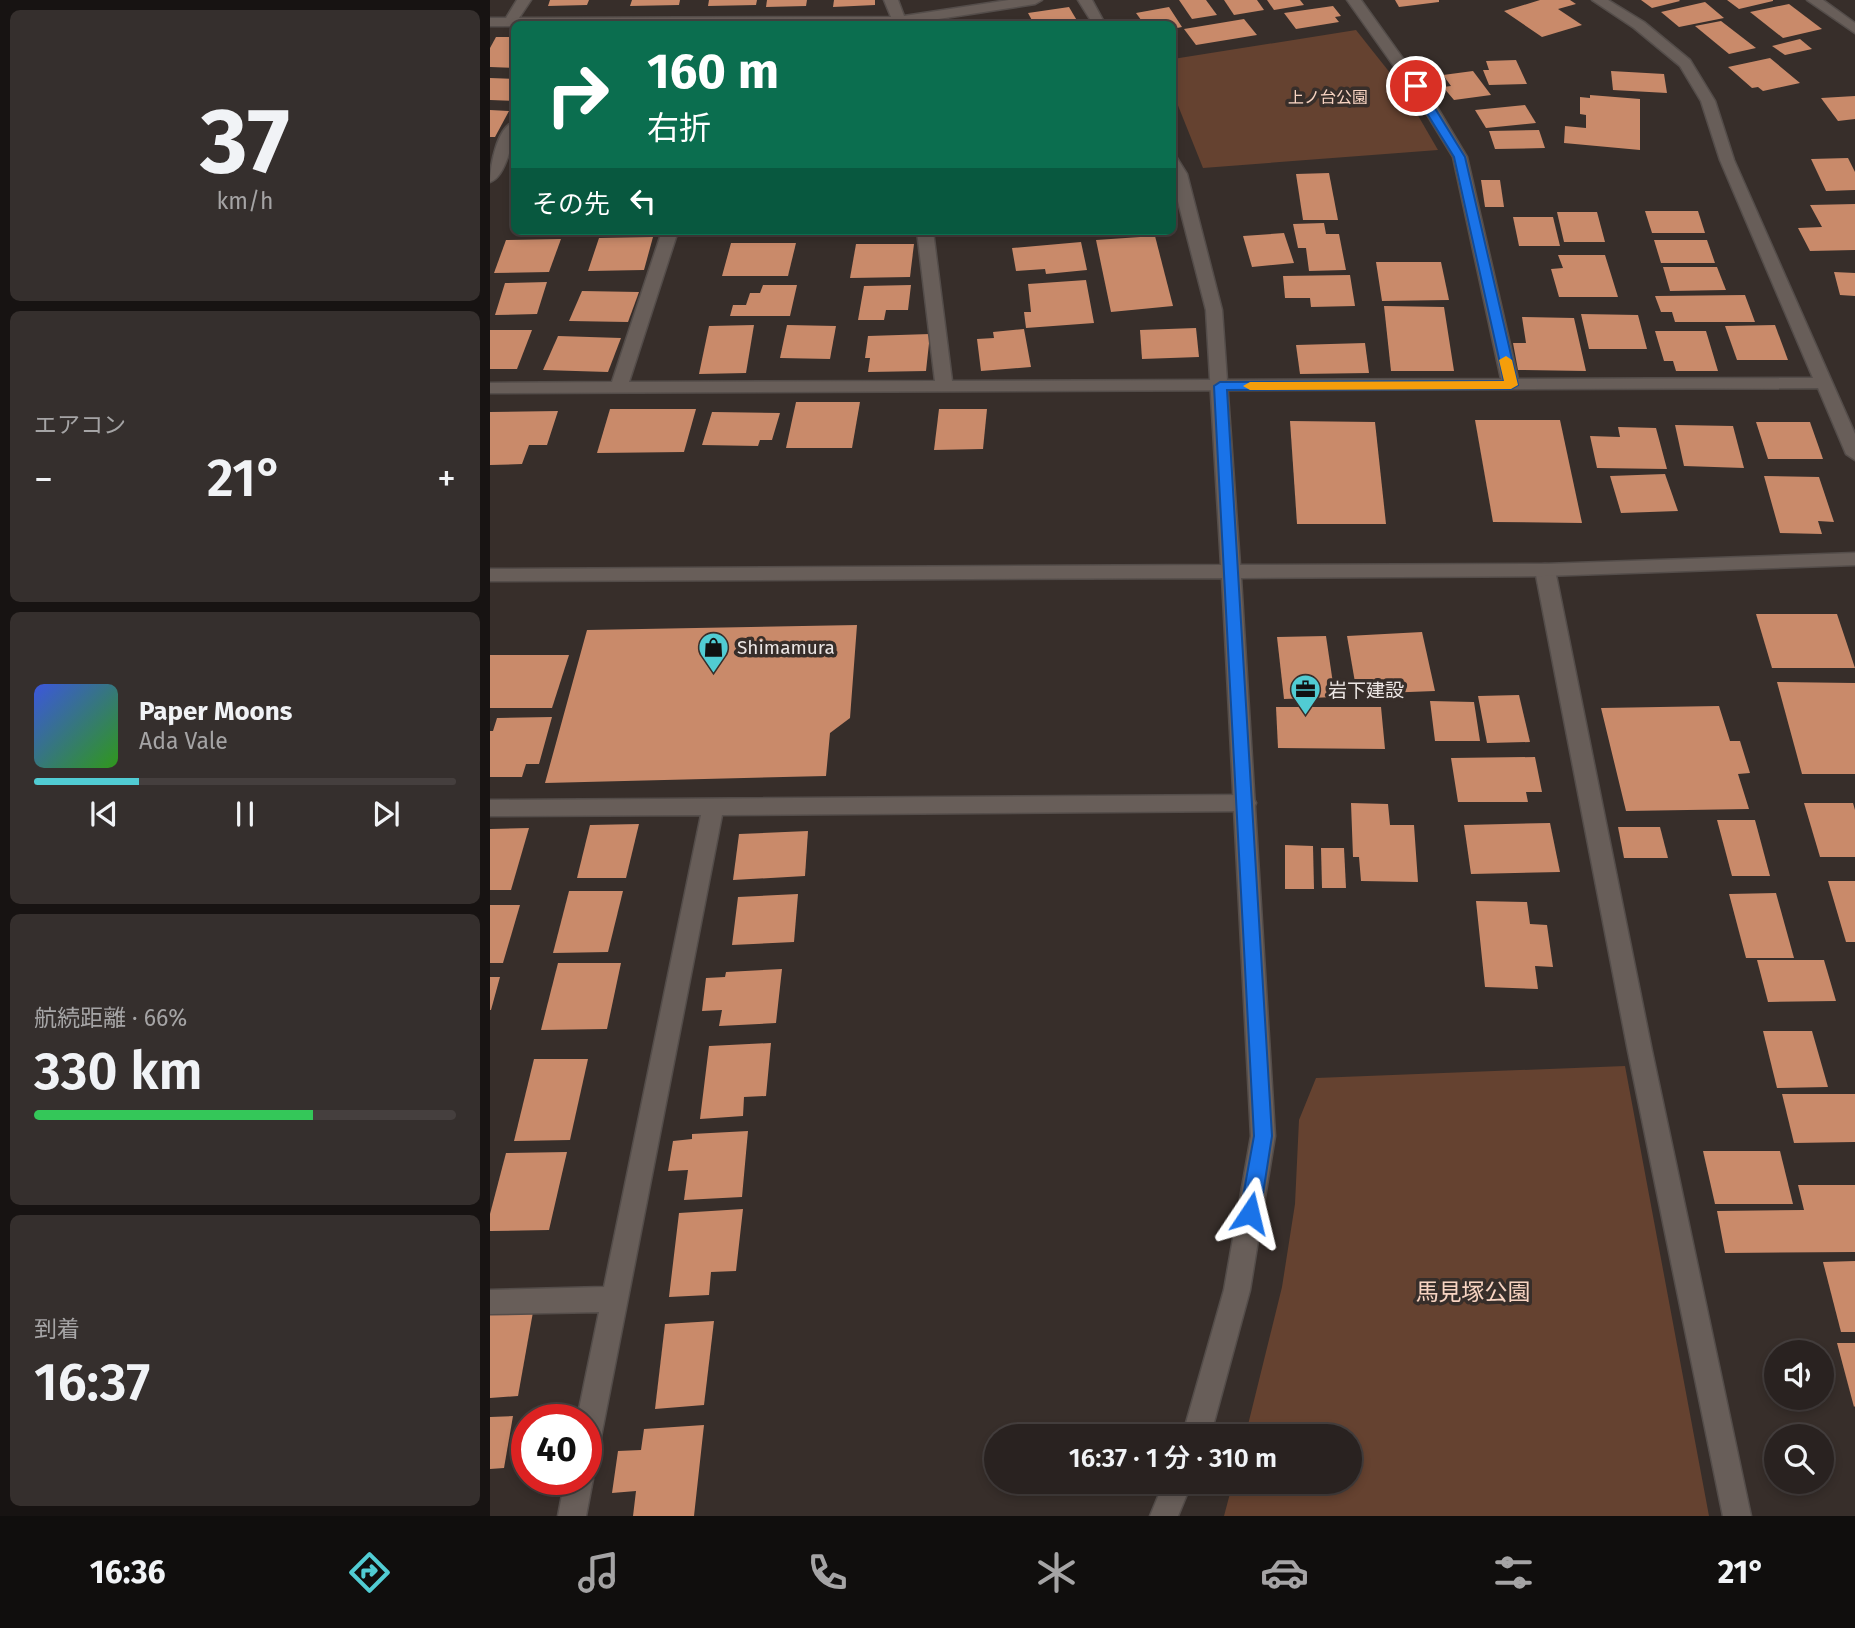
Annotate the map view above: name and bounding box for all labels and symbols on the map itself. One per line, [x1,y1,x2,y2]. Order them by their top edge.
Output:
pin [1386,56,1446,116]
park label: 上ノ台公園 [1288,88,1368,107]
shop icon: Shimamura [697,630,731,674]
place label: Shimamura [737,636,835,659]
office icon: 岩下建設 [1288,673,1322,717]
place label: 岩下建設 [1328,679,1404,702]
position arrow [1213,1176,1287,1250]
park label: 馬見塚公園 [1416,1278,1531,1306]
speed limit sign: 40 [511,1404,602,1495]

